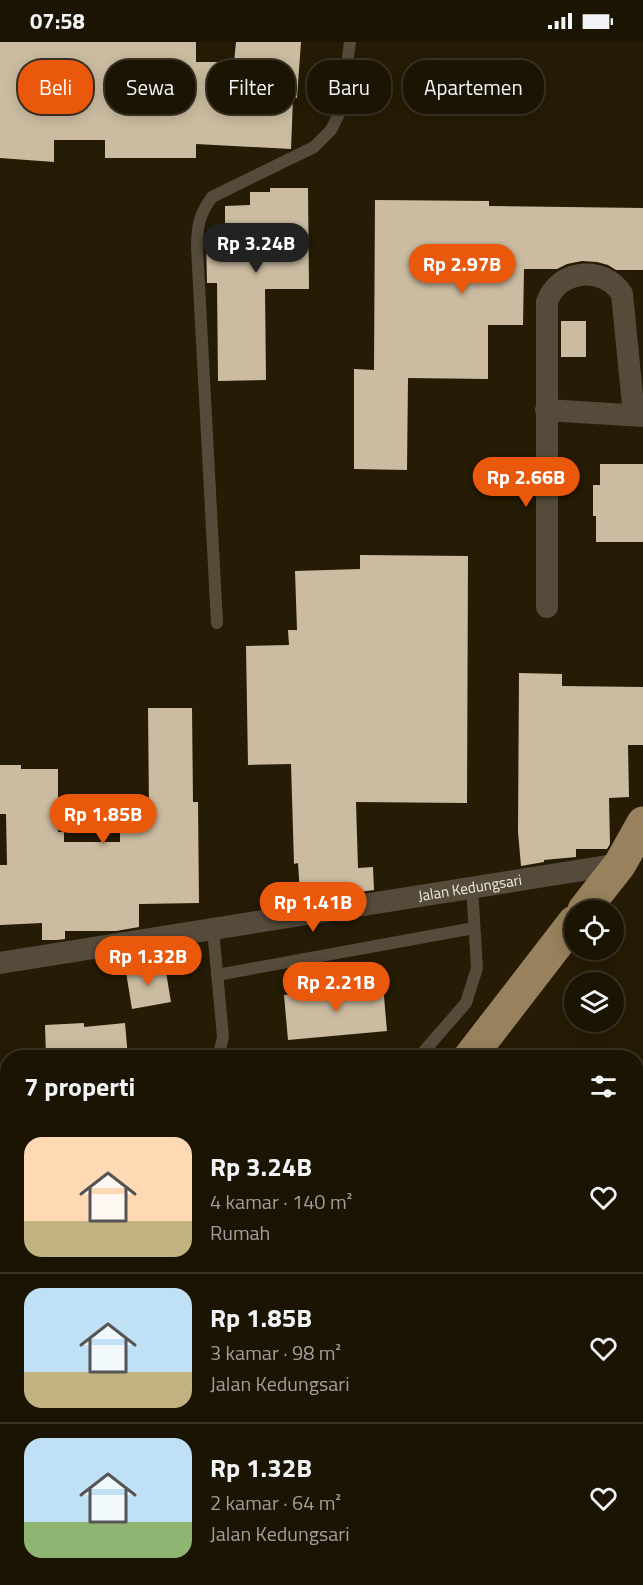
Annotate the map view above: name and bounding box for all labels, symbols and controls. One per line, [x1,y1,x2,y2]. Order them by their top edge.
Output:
text: 07:58 [30,4,85,38]
chip: Beli [18,60,93,114]
chip: Sewa [105,60,195,114]
chip: Filter [207,60,295,114]
chip: Baru [307,60,391,114]
chip: Apartemen [403,60,544,114]
pin: Rp 3.24B [194,223,318,274]
text: Rp 3.24B [217,227,295,258]
pin: Rp 2.97B [400,244,524,295]
text: Rp 2.97B [423,248,501,279]
pin: Rp 2.66B [464,457,588,508]
text: Rp 2.66B [487,461,565,492]
pin: Rp 1.85B [41,794,165,845]
text: Rp 1.85B [64,798,142,829]
street label: Jalan Kedungsari [416,868,524,907]
pin: Rp 1.41B [251,882,375,933]
text: Rp 1.41B [274,886,352,917]
map controls [564,900,624,1032]
button: locate [564,900,624,960]
pin: Rp 1.32B [86,936,210,987]
text: Rp 1.32B [109,940,187,971]
pin: Rp 2.21B [274,962,398,1013]
text: Rp 2.21B [297,966,375,997]
button: layers [564,972,624,1032]
text: 7 properti [24,1067,135,1106]
icon: filters [587,1070,620,1103]
text: Rp 3.24B [210,1147,312,1186]
icon: home [72,1161,144,1233]
icon: heart [587,1181,620,1214]
text: 4 kamar · 140 m² [210,1186,352,1217]
text: Rumah [210,1217,270,1248]
text: Rp 1.85B [210,1298,312,1337]
icon: home [72,1312,144,1384]
icon: heart [587,1332,620,1365]
text: 3 kamar · 98 m² [210,1337,341,1368]
text: Jalan Kedungsari [210,1368,350,1399]
text: Rp 1.32B [210,1448,312,1487]
icon: home [72,1462,144,1534]
icon: heart [587,1482,620,1515]
text: 2 kamar · 64 m² [210,1487,341,1518]
text: Jalan Kedungsari [210,1518,350,1549]

